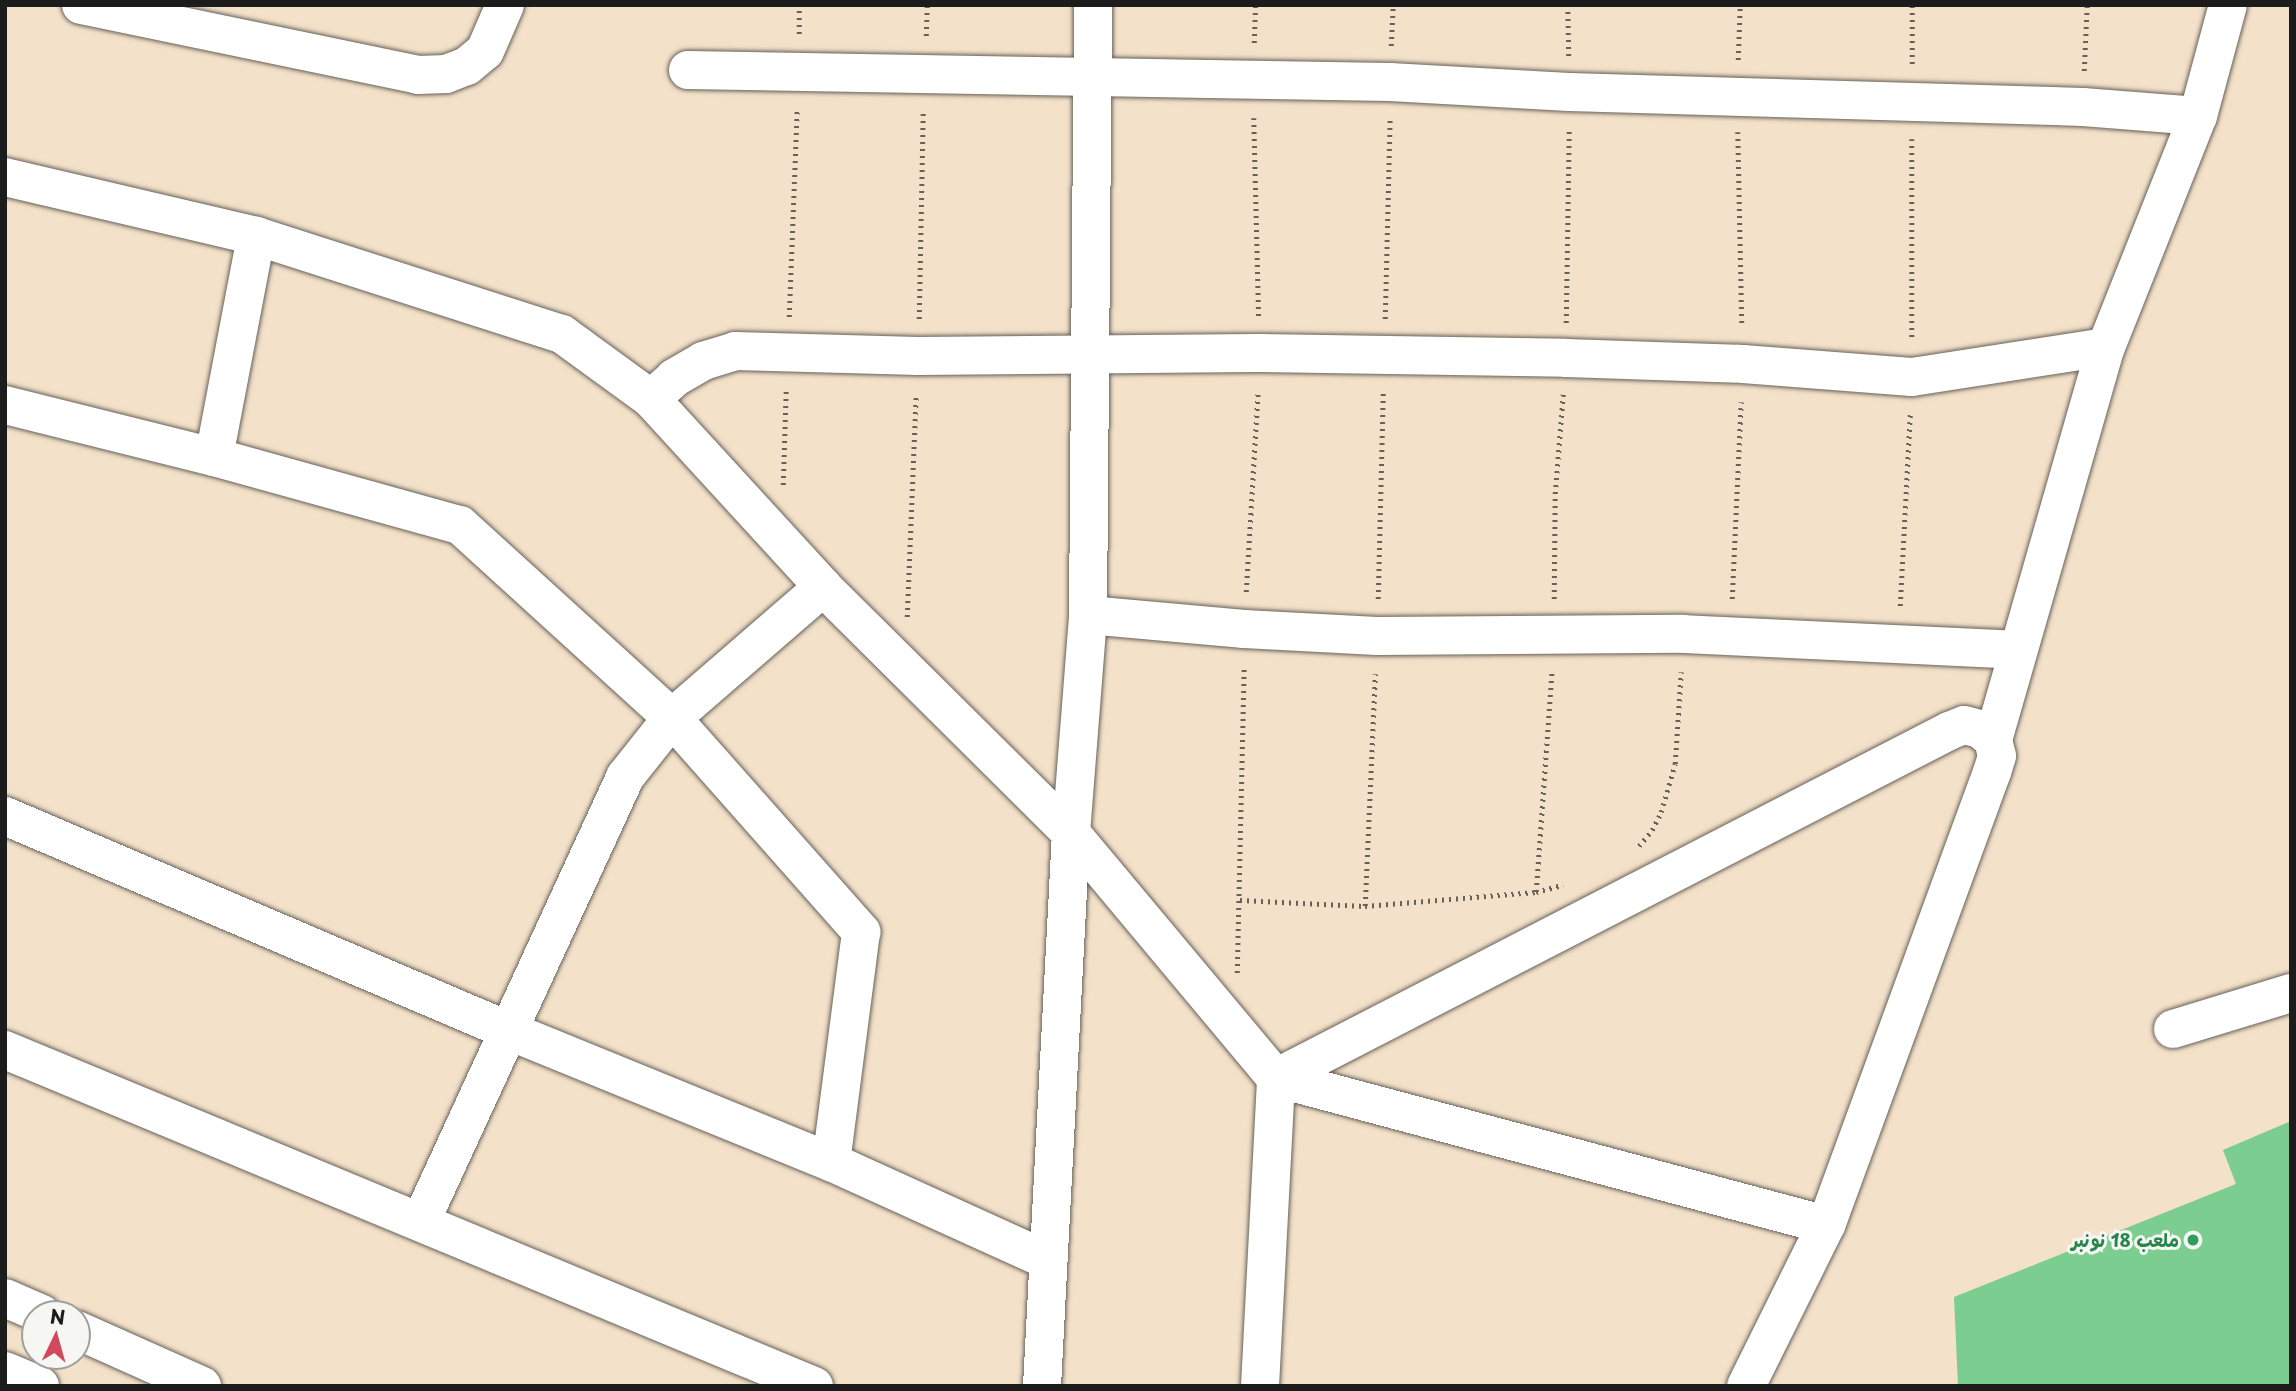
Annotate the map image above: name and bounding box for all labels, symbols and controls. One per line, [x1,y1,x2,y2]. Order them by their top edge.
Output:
place label: ملعب 18 نونبر [2071,1229,2179,1251]
marker: ملعب 18 نونبر [2185,1232,2201,1248]
north arrow [21,1300,91,1370]
text: N [49,1301,66,1331]

